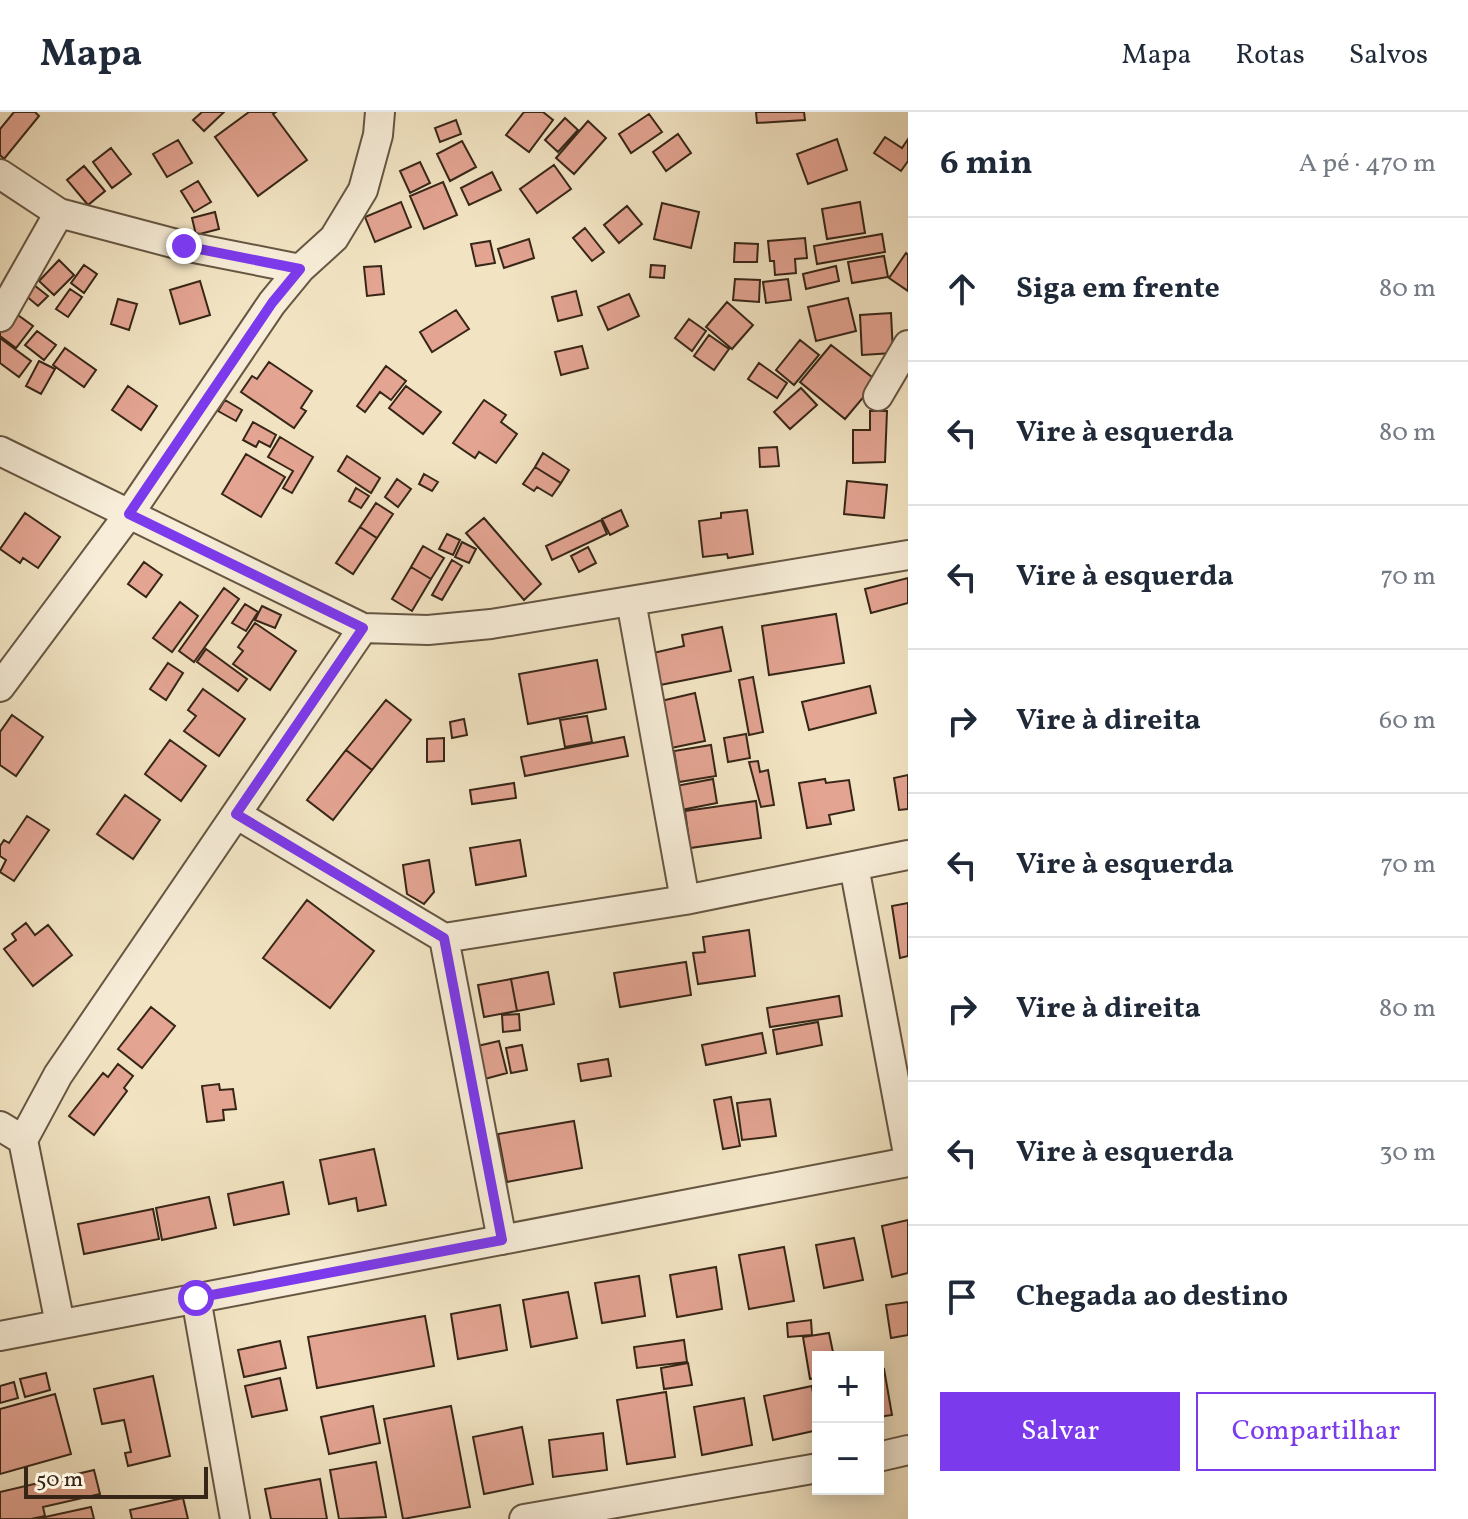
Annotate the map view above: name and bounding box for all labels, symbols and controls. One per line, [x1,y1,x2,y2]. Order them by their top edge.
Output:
text: Mapa [40,29,142,82]
text: Mapa [1122,36,1192,75]
text: Rotas [1236,36,1305,75]
text: Salvos [1349,36,1428,75]
text: 6 min [940,141,1033,188]
text: A pé · 470 m [1299,146,1436,182]
route end [166,228,202,264]
icon: ahead [940,267,984,311]
text: Siga em frente [1016,268,1220,310]
text: 80 m [1379,271,1436,307]
icon: left [940,411,984,455]
text: Vire à esquerda [1016,412,1234,454]
text: 80 m [1379,415,1436,451]
icon: left [940,555,984,599]
text: Vire à esquerda [1016,556,1234,598]
text: 70 m [1381,559,1436,595]
icon: right [940,699,984,743]
text: Vire à direita [1016,700,1201,742]
text: 60 m [1379,703,1436,739]
icon: left [940,843,984,887]
text: Vire à esquerda [1016,844,1234,886]
text: 70 m [1381,847,1436,883]
icon: right [940,987,984,1031]
text: Vire à direita [1016,988,1201,1030]
text: 80 m [1379,991,1436,1027]
icon: left [940,1131,984,1175]
text: Vire à esquerda [1016,1132,1234,1174]
text: 30 m [1379,1135,1436,1171]
icon: arrive [940,1275,984,1319]
text: Chegada ao destino [1016,1276,1288,1318]
route start [178,1280,214,1316]
map controls [812,1351,884,1495]
button: + [812,1351,884,1423]
button: Salvar [940,1392,1180,1471]
button: Compartilhar [1196,1392,1436,1471]
button: − [812,1423,884,1495]
scale bar [24,1463,208,1499]
text: 50 m [36,1465,83,1496]

